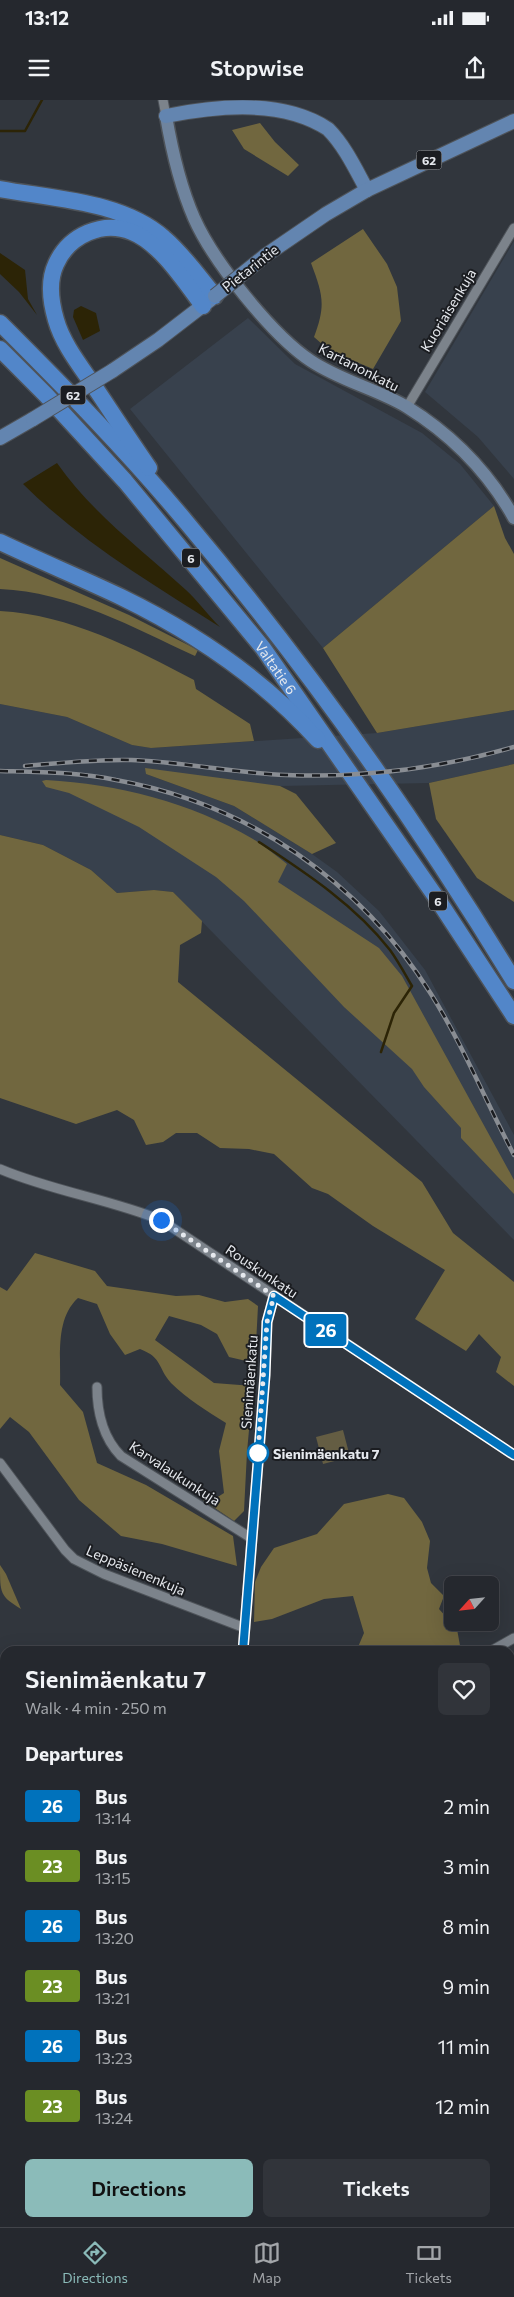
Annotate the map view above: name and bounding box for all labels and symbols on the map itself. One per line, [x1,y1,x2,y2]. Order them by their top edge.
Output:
road number: 62 [416,150,442,170]
street label: Pietarintie [218,241,282,295]
street label: Kuoriaisenkuja [417,266,479,354]
street label: Kartanonkatu [316,339,402,395]
road number: 62 [60,386,86,404]
road number: 6 [182,548,200,568]
street label: Valtatie 6 [252,637,301,697]
road number: 6 [429,891,447,910]
your location [149,1208,174,1233]
street label: Rouskunkatu [223,1241,301,1301]
line badge: 26 [304,1314,348,1346]
street label: Sienimäenkatu [237,1334,261,1430]
street label: Karvalaukunkuja [126,1437,224,1509]
marker: Sienimäenkatu 7 [247,1442,269,1464]
place label: Sienimäenkatu 7 [273,1445,380,1462]
street label: Leppäsienenkuja [84,1541,188,1599]
north arrow [444,1576,499,1631]

